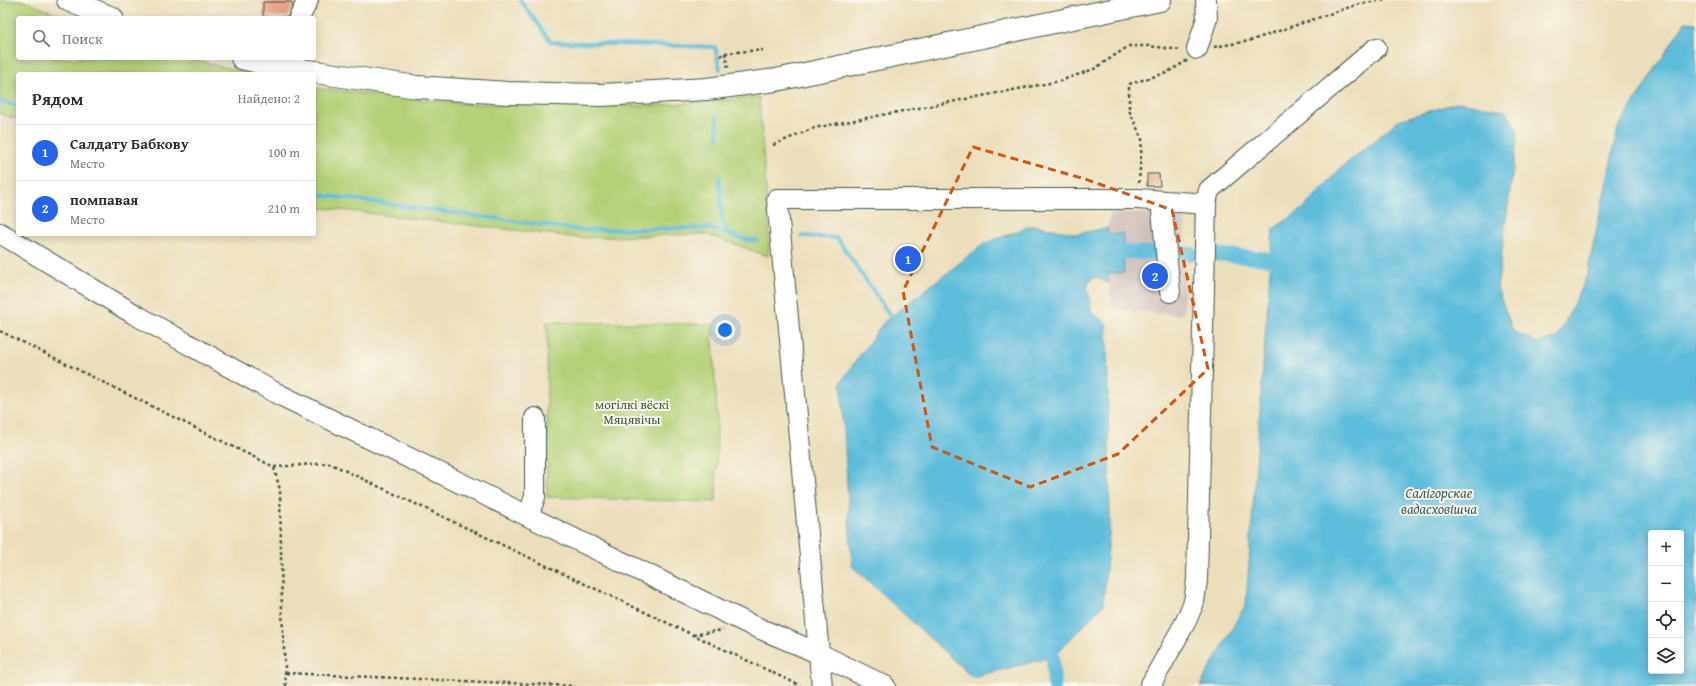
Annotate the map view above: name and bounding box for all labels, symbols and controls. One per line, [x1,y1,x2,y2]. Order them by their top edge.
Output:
search box [16,16,316,60]
icon: search [30,27,52,49]
text: Поиск [62,28,103,49]
text: Рядом [32,86,83,111]
text: Найдено: 2 [238,89,300,108]
text: Салдату Бабкову [70,133,189,154]
text: 1 [42,143,48,162]
text: 100 m [268,143,300,162]
text: Место [70,154,105,173]
text: помпавая [70,189,138,210]
text: 2 [42,199,48,218]
text: 210 m [268,199,300,218]
text: Место [70,210,105,229]
pin: 1 [895,244,921,274]
pin: 2 [1142,261,1168,291]
your location [715,320,735,340]
park label: могілкі вёскі Мяцявічы [595,395,669,429]
water label: Салігорскае вадасховішча [1401,483,1477,519]
map controls [1648,530,1684,674]
button: + [1648,530,1684,566]
button: − [1648,566,1684,602]
button: locate [1648,602,1684,638]
button: layers [1648,638,1684,674]

